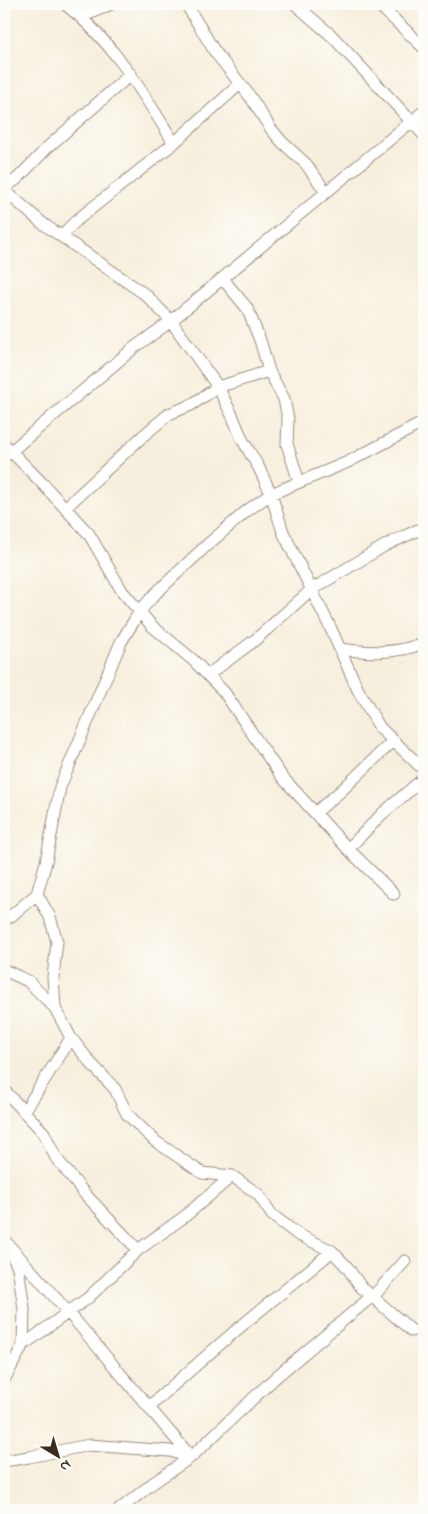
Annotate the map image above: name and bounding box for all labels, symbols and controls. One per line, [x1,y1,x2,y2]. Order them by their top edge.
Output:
north arrow [32,1432,82,1482]
text: N [55,1454,75,1476]

